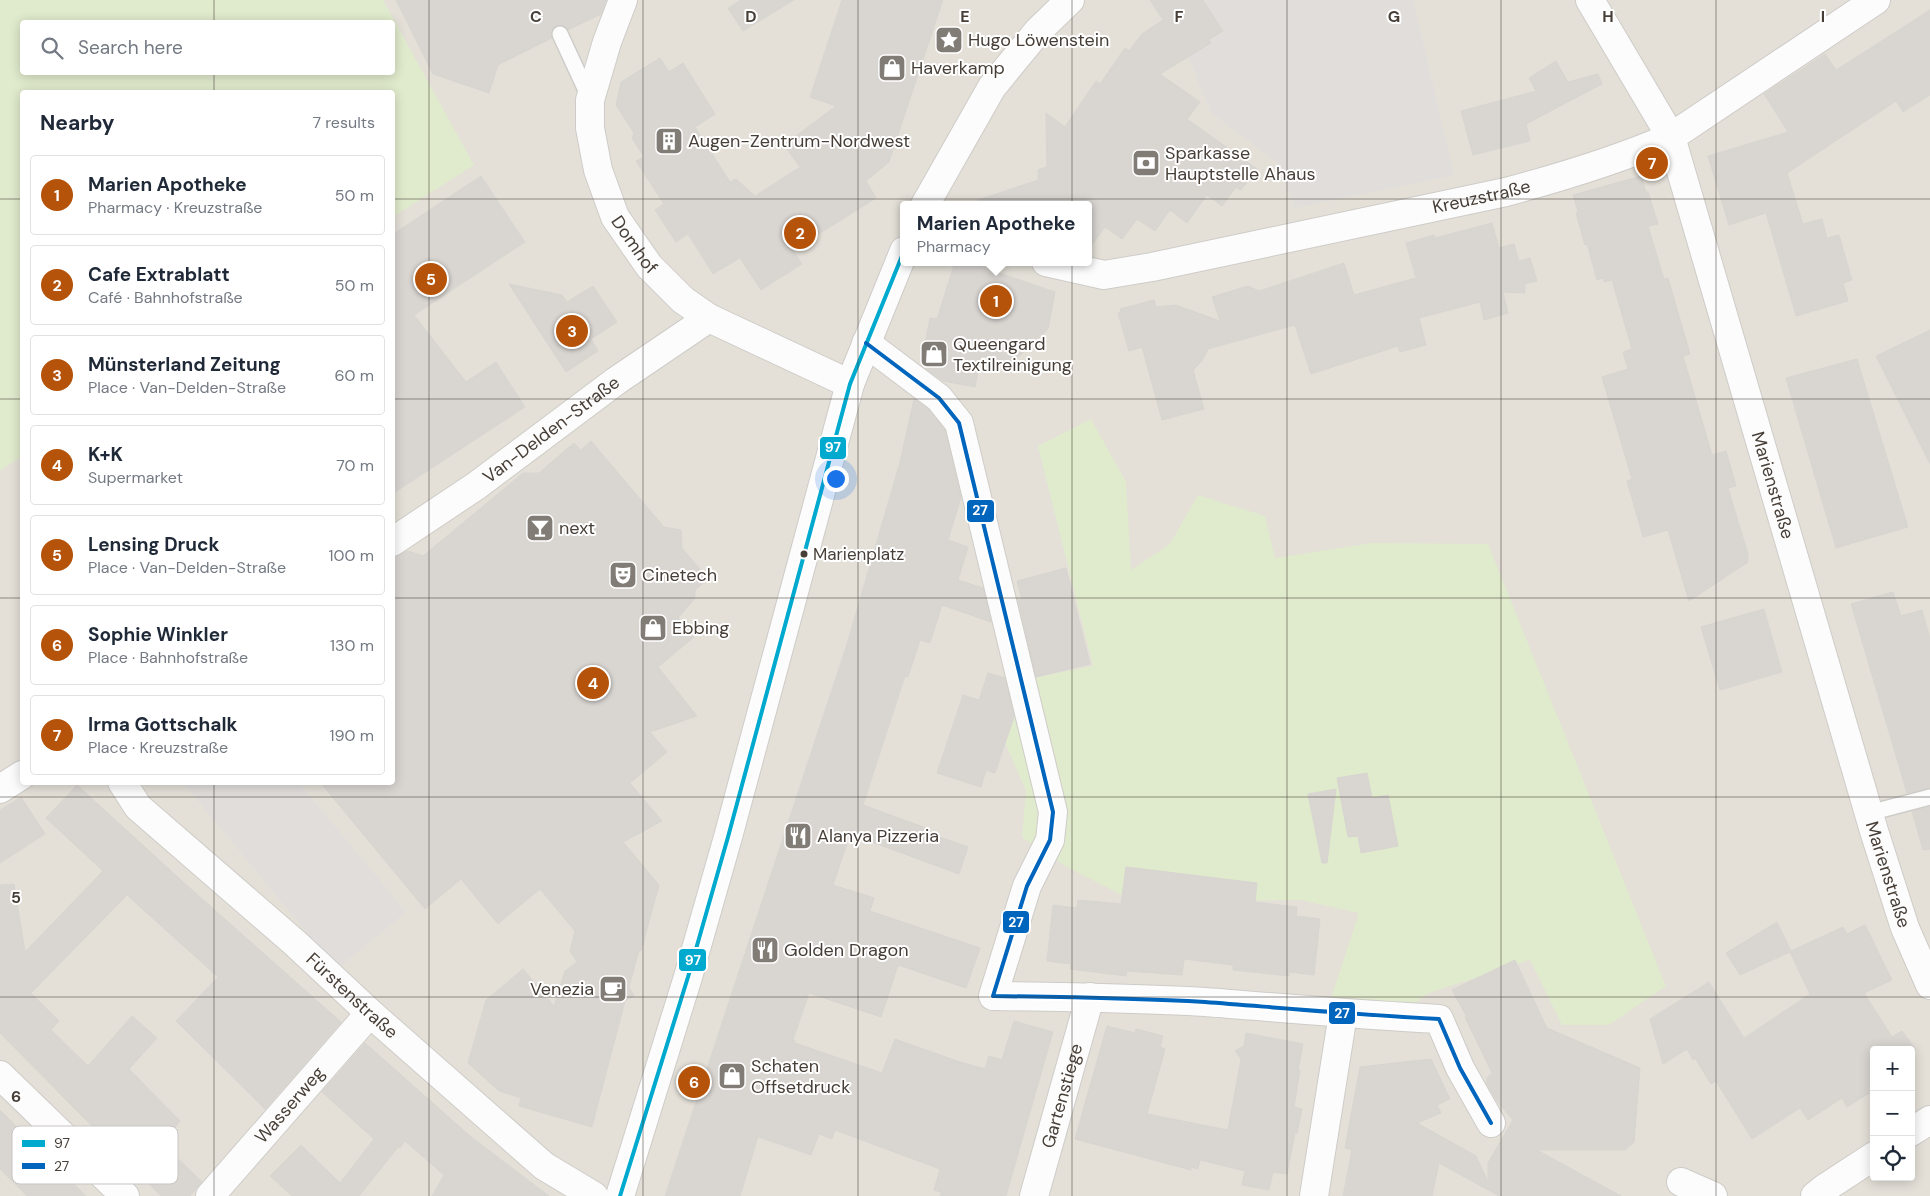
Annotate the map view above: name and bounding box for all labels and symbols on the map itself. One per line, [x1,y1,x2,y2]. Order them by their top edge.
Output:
text: C [530,6,542,27]
text: D [745,6,757,27]
text: E [960,6,970,27]
text: F [1175,6,1184,27]
text: G [1388,6,1400,27]
text: H [1602,6,1614,27]
text: I [1821,6,1825,27]
place icon: Hugo Löwenstein [934,25,964,55]
place label: Hugo Löwenstein [968,28,1109,52]
shop icon: Haverkamp [877,53,907,83]
place label: Haverkamp [911,56,1005,80]
building icon: Augen-Zentrum-Nordwest [654,126,684,156]
place label: Augen-Zentrum-Nordwest [688,129,910,153]
place label: Sparkasse Hauptstelle Ahaus [1165,141,1315,186]
pin: 7 [1636,144,1668,182]
bank icon: Sparkasse Hauptstelle Ahaus [1131,148,1161,178]
street label: Kreuzstraße [1430,174,1533,219]
street label: Domhof [606,211,663,280]
pin: 2 [784,214,816,252]
pin: 5 [415,260,447,298]
pin: 1 [980,282,1012,320]
pin: 3 [556,312,588,350]
place label: Queengard Textilreinigung [953,332,1072,377]
shop icon: Queengard Textilreinigung [919,339,949,369]
street label: Van-Delden-Straße [478,370,624,489]
street label: Marienstraße [1746,429,1800,542]
line badge: 97 [819,436,847,460]
text: 97 [825,438,842,456]
your location [823,466,849,492]
line badge: 27 [966,499,995,523]
text: 27 [972,501,988,519]
bar icon: next [525,513,555,543]
place label: next [559,516,595,540]
place label: Marienplatz [813,543,904,565]
marker: Marienplatz [799,549,809,559]
theatre icon: Cinetech [608,560,638,590]
place label: Cinetech [642,563,717,587]
shop icon: Ebbing [638,613,668,643]
place label: Ebbing [672,616,729,640]
pin: 4 [577,664,609,702]
street label: Marienstraße [1860,818,1916,931]
restaurant icon: Alanya Pizzeria [783,821,813,851]
place label: Alanya Pizzeria [817,824,939,848]
text: 5 [11,887,21,908]
line badge: 27 [1002,910,1030,934]
text: 27 [1008,913,1024,931]
restaurant icon: Golden Dragon [750,935,780,965]
place label: Golden Dragon [784,938,909,962]
street label: Fürstenstraße [301,947,403,1044]
line badge: 97 [678,948,707,972]
text: 97 [685,951,702,969]
cafe icon: Venezia [598,974,628,1004]
place label: Venezia [530,977,594,1001]
line badge: 27 [1328,1001,1356,1025]
text: 27 [1334,1004,1350,1022]
street label: Gartenstiege [1036,1041,1088,1151]
place label: Schaten Offsetdruck [751,1054,850,1099]
street label: Wasserweg [249,1061,330,1149]
shop icon: Schaten Offsetdruck [717,1061,747,1091]
pin: 6 [678,1063,710,1101]
text: 6 [11,1086,21,1107]
legend [12,1126,178,1184]
text: 97 [54,1134,70,1152]
text: 27 [54,1157,69,1175]

